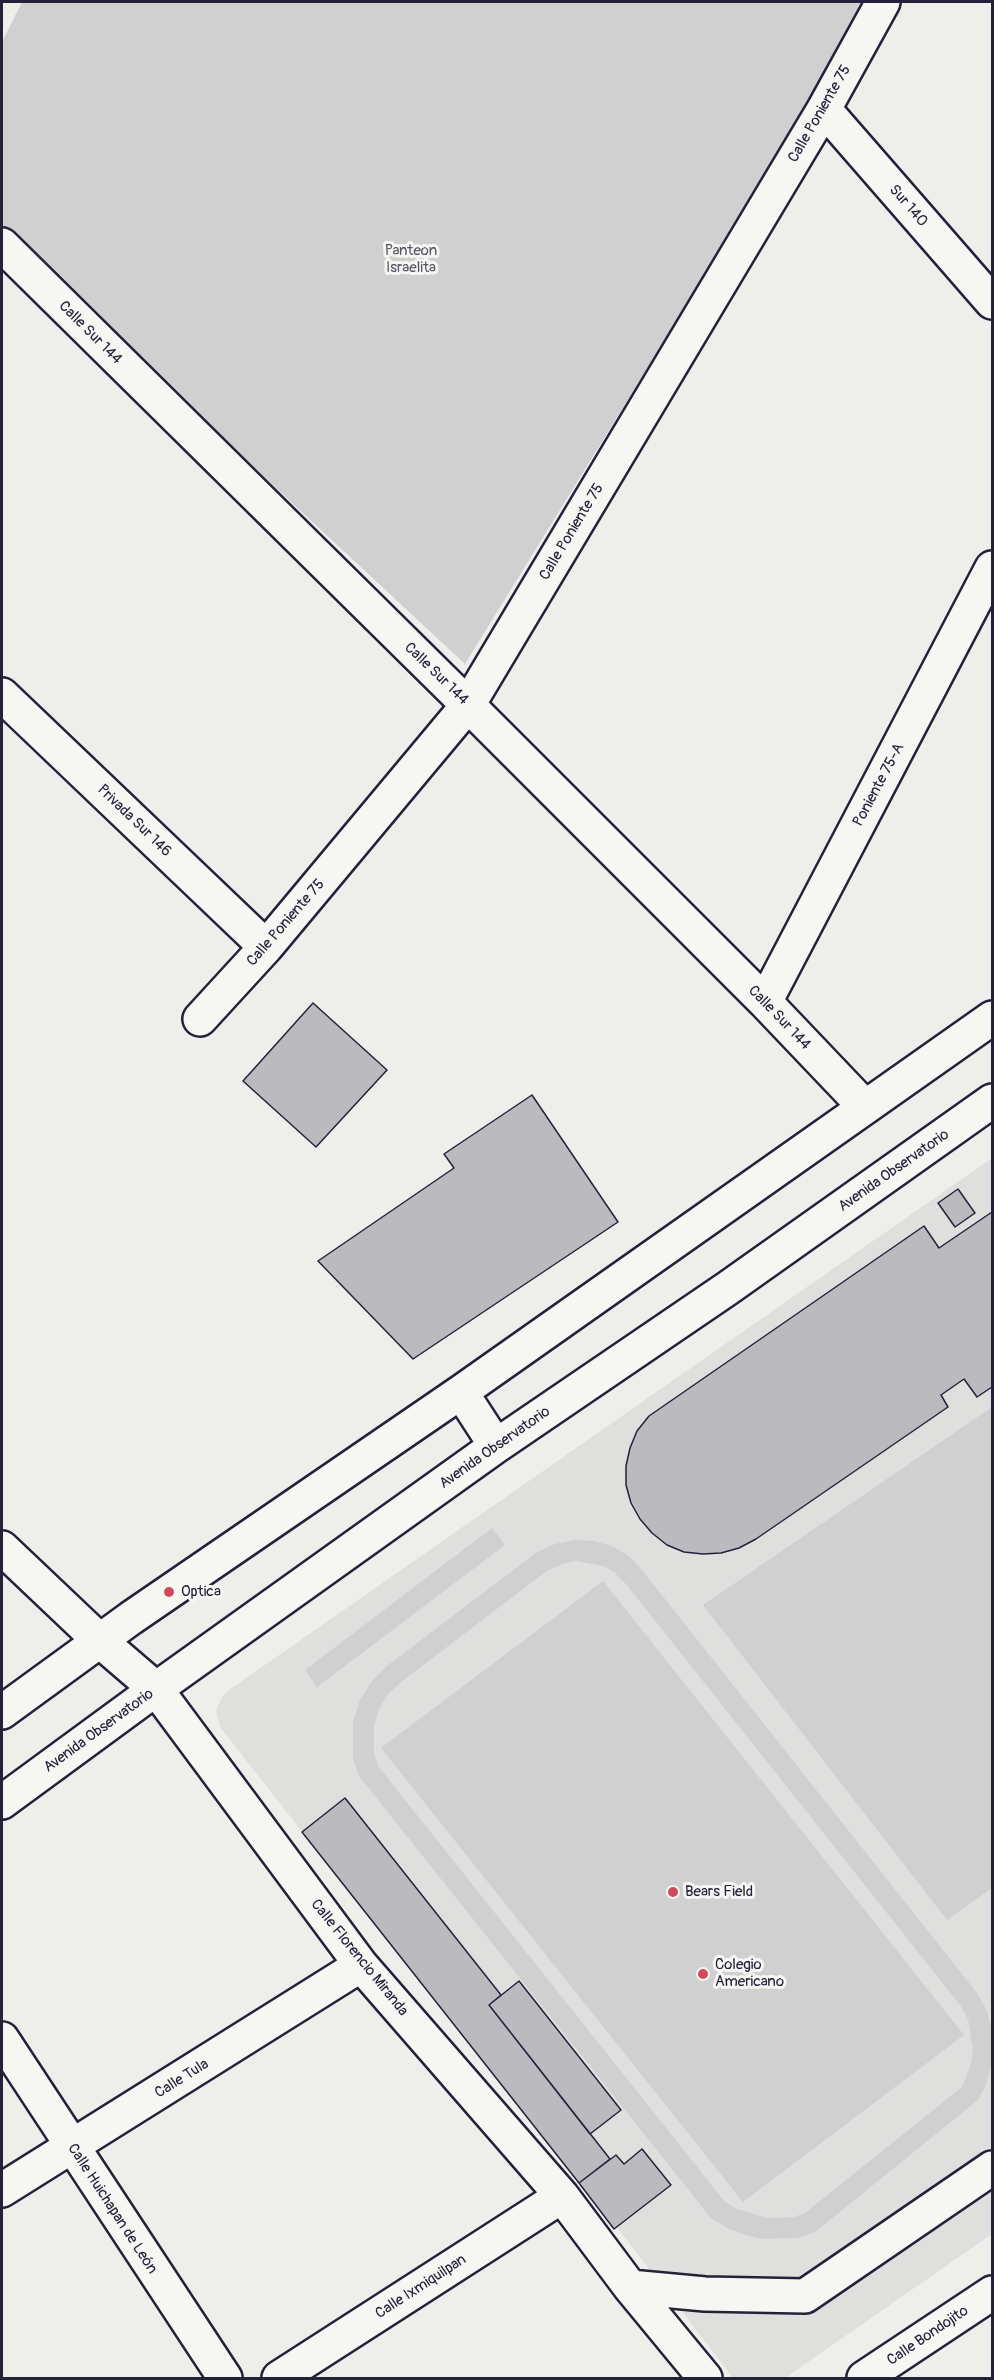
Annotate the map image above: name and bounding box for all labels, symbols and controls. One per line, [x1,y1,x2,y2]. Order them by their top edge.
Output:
street label: Calle Poniente 75 [785,62,855,166]
street label: Sur 140 [885,181,931,231]
park label: Panteon Israelita [385,242,437,277]
street label: Calle Sur 144 [55,298,125,368]
street label: Calle Poniente 75 [536,480,608,584]
street label: Calle Sur 144 [400,639,472,709]
street label: Poniente 75-A [850,740,908,830]
street label: Privada Sur 146 [93,781,175,861]
street label: Calle Poniente 75 [243,876,329,970]
street label: Calle Sur 144 [744,982,814,1054]
street label: Avenida Observatorio [835,1126,953,1216]
street label: Avenida Observatorio [436,1403,554,1493]
place label: Optica [181,1583,221,1601]
marker: Optica [162,1585,176,1599]
street label: Avenida Observatorio [41,1685,157,1777]
place label: Bears Field [685,1883,753,1901]
marker: Bears Field [666,1885,680,1899]
street label: Calle Florencio Miranda [306,1896,412,2020]
place label: Colegio Americano [715,1956,784,1991]
marker: Colegio Americano [696,1967,710,1981]
street label: Calle Tula [152,2055,212,2103]
street label: Calle Huichapan de León [63,2141,161,2277]
street label: Calle Ixmiquilpan [372,2251,470,2323]
street label: Calle Bondojito [884,2302,972,2370]

